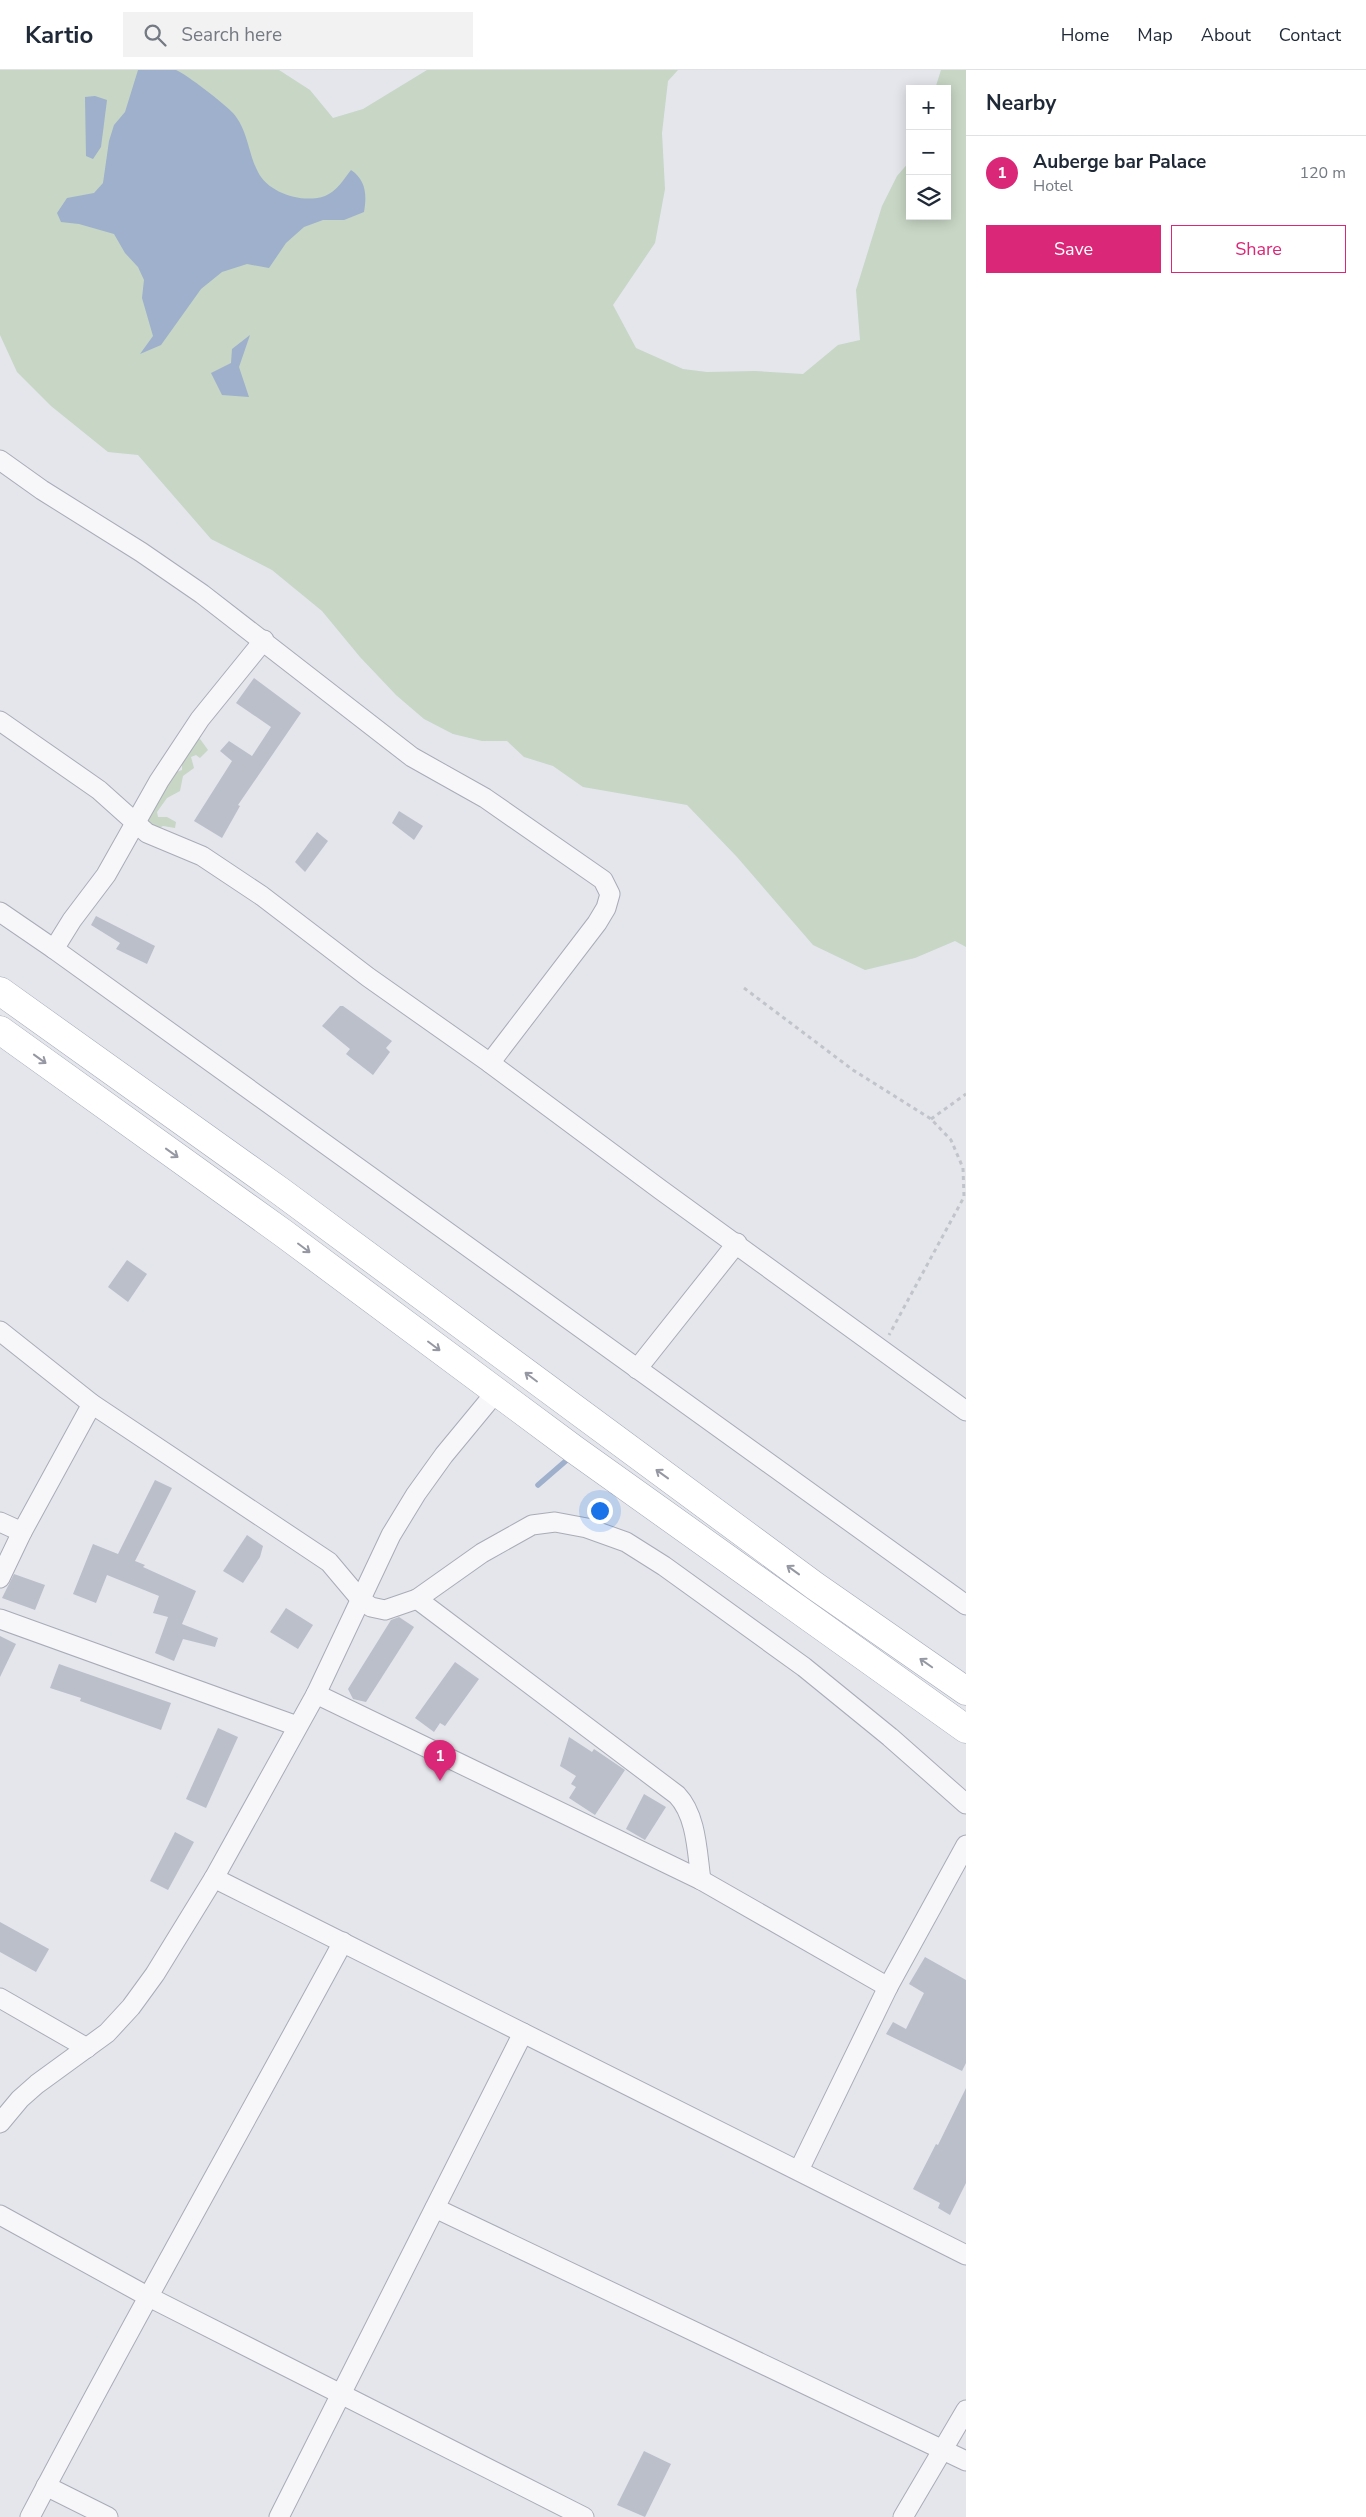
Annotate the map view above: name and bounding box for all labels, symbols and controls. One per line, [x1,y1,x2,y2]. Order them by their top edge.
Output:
search box [123,12,473,57]
text: Kartio [25,19,93,51]
icon: search [141,21,169,49]
text: Search here [181,22,282,48]
text: Home [1061,23,1109,47]
text: Map [1137,23,1173,47]
text: About [1201,23,1251,47]
text: Contact [1279,23,1341,47]
map controls [906,85,951,220]
button: + [906,85,951,130]
text: Nearby [986,89,1056,117]
button: − [906,130,951,175]
text: Auberge bar Palace [1033,149,1206,175]
text: 1 [997,162,1007,184]
text: 120 m [1299,162,1346,184]
button: layers [906,175,951,220]
text: Hotel [1033,175,1073,197]
button: Save [986,225,1161,273]
button: Share [1171,225,1346,273]
one-way arrow [33,1054,47,1064]
one-way arrow [165,1148,179,1158]
one-way arrow [297,1243,311,1253]
one-way arrow [427,1340,440,1351]
one-way arrow [524,1372,538,1382]
one-way arrow [656,1468,669,1479]
your location [587,1498,613,1524]
one-way arrow [786,1565,800,1575]
one-way arrow [919,1658,933,1668]
pin: 1 [424,1740,456,1781]

